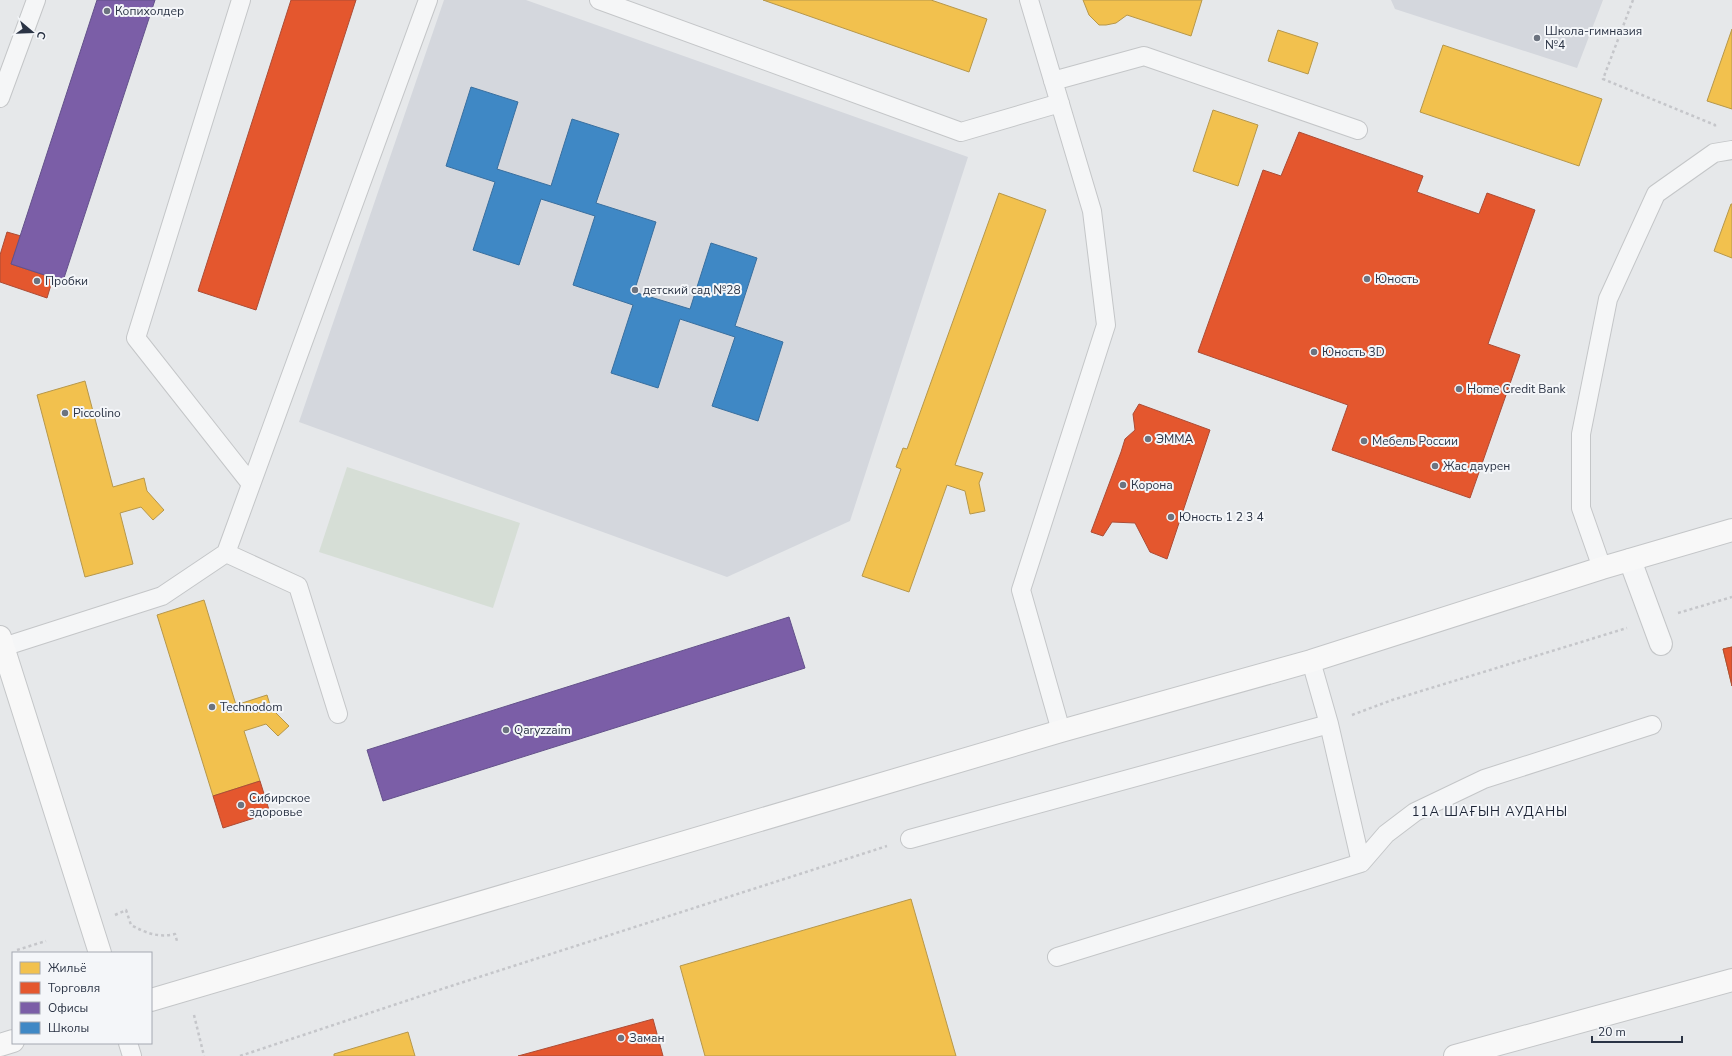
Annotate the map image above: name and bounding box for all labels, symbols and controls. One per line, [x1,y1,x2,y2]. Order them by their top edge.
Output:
place label: Копихолдер [115,3,184,19]
marker: Копихолдер [102,6,112,16]
north arrow [12,12,52,52]
place label: Школа-гимназия №4 [1545,23,1642,53]
text: С [33,29,49,42]
marker: Школа-гимназия №4 [1532,33,1542,43]
place label: Юность [1375,271,1418,287]
place label: Пробки [45,273,88,289]
marker: Юность [1362,274,1372,284]
marker: Пробки [32,276,42,286]
place label: детский сад №28 [643,282,741,298]
marker: детский сад №28 [630,285,640,295]
place label: Юность 3D [1322,344,1385,360]
marker: Юность 3D [1309,347,1319,357]
place label: Home Credit Bank [1467,381,1567,397]
marker: Home Credit Bank [1454,384,1464,394]
place label: Piccolino [73,405,121,421]
marker: Piccolino [60,408,70,418]
place label: ЭММА [1156,431,1194,447]
place label: Мебель России [1372,433,1458,449]
marker: ЭММА [1143,434,1153,444]
marker: Мебель России [1359,436,1369,446]
place label: Жас даурен [1443,458,1510,474]
marker: Жас даурен [1430,461,1440,471]
place label: Корона [1131,477,1173,493]
marker: Корона [1118,480,1128,490]
place label: Юность 1 2 3 4 [1179,509,1264,525]
marker: Юность 1 2 3 4 [1166,512,1176,522]
place label: Technodom [220,699,283,715]
marker: Technodom [207,702,217,712]
place label: Qaryzzaim [514,722,571,738]
marker: Qaryzzaim [501,725,511,735]
place label: Сибирское здоровье [249,790,310,820]
marker: Сибирское здоровье [236,800,246,810]
district label: 11А ШАҒЫН АУДАНЫ [1412,803,1568,821]
legend [12,952,152,1044]
text: Жильё [48,960,86,976]
text: Торговля [48,980,100,996]
text: Офисы [48,1000,88,1016]
scale bar [1592,1018,1682,1044]
text: Школы [48,1020,89,1036]
text: 20 m [1598,1024,1626,1040]
place label: Заман [629,1030,665,1046]
marker: Заман [616,1033,626,1043]

